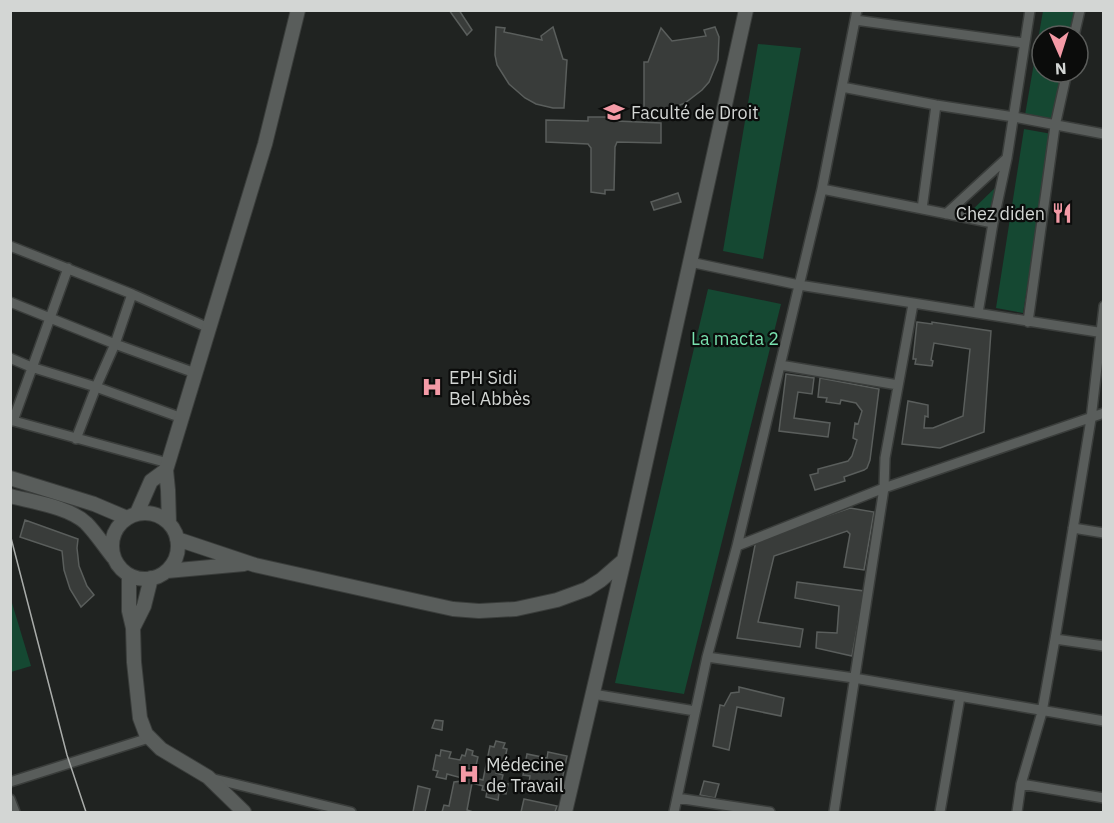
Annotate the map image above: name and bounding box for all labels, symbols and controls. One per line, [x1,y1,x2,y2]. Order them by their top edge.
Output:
north arrow [1030,24,1090,84]
text: N [1054,59,1067,79]
school or university icon: Faculté de Droit [602,100,626,124]
place label: Faculté de Droit [631,101,758,124]
restaurant icon: Chez diden [1050,201,1074,225]
place label: Chez diden [956,202,1045,225]
park label: La macta 2 [691,327,779,350]
place label: EPH Sidi Bel Abbès [449,366,531,410]
hospital icon: EPH Sidi Bel Abbès [420,375,444,399]
place label: Médecine de Travail [486,753,565,797]
hospital icon: Médecine de Travail [457,762,481,786]

